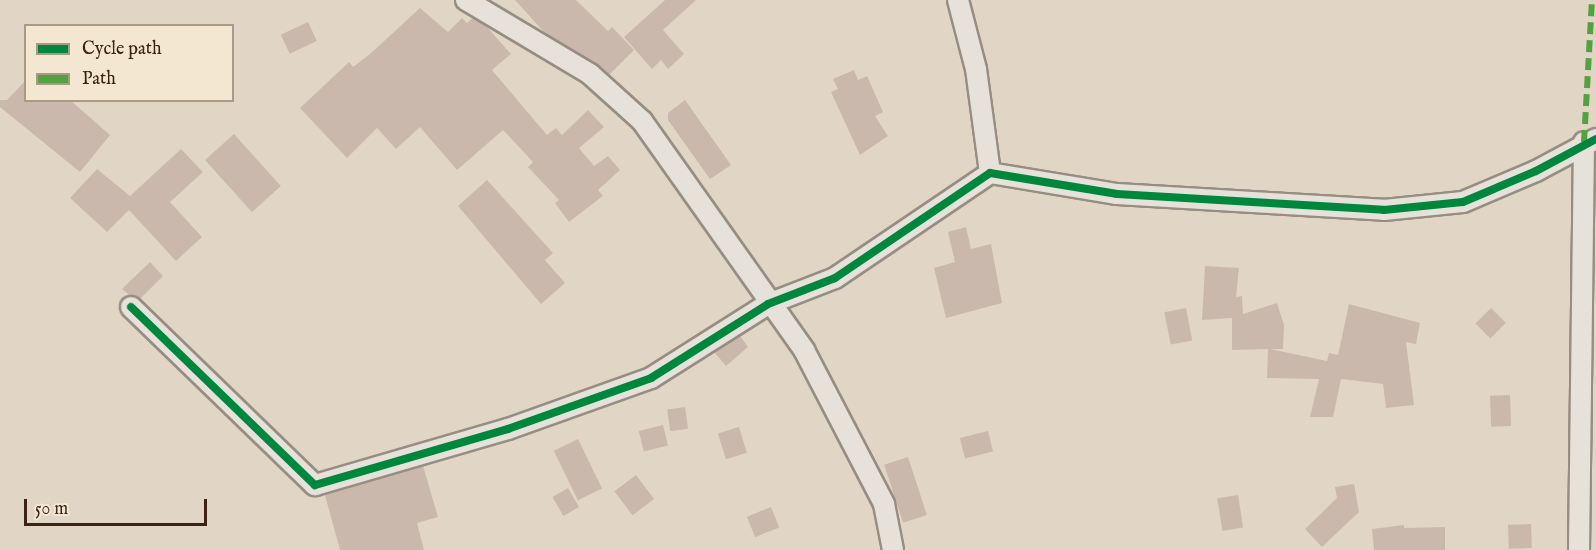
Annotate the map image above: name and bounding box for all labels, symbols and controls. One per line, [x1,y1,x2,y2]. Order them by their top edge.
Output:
legend [24,24,234,102]
text: Cycle path [82,38,162,61]
text: Path [82,68,116,91]
scale bar [27,487,210,525]
text: 50 m [35,498,68,521]

